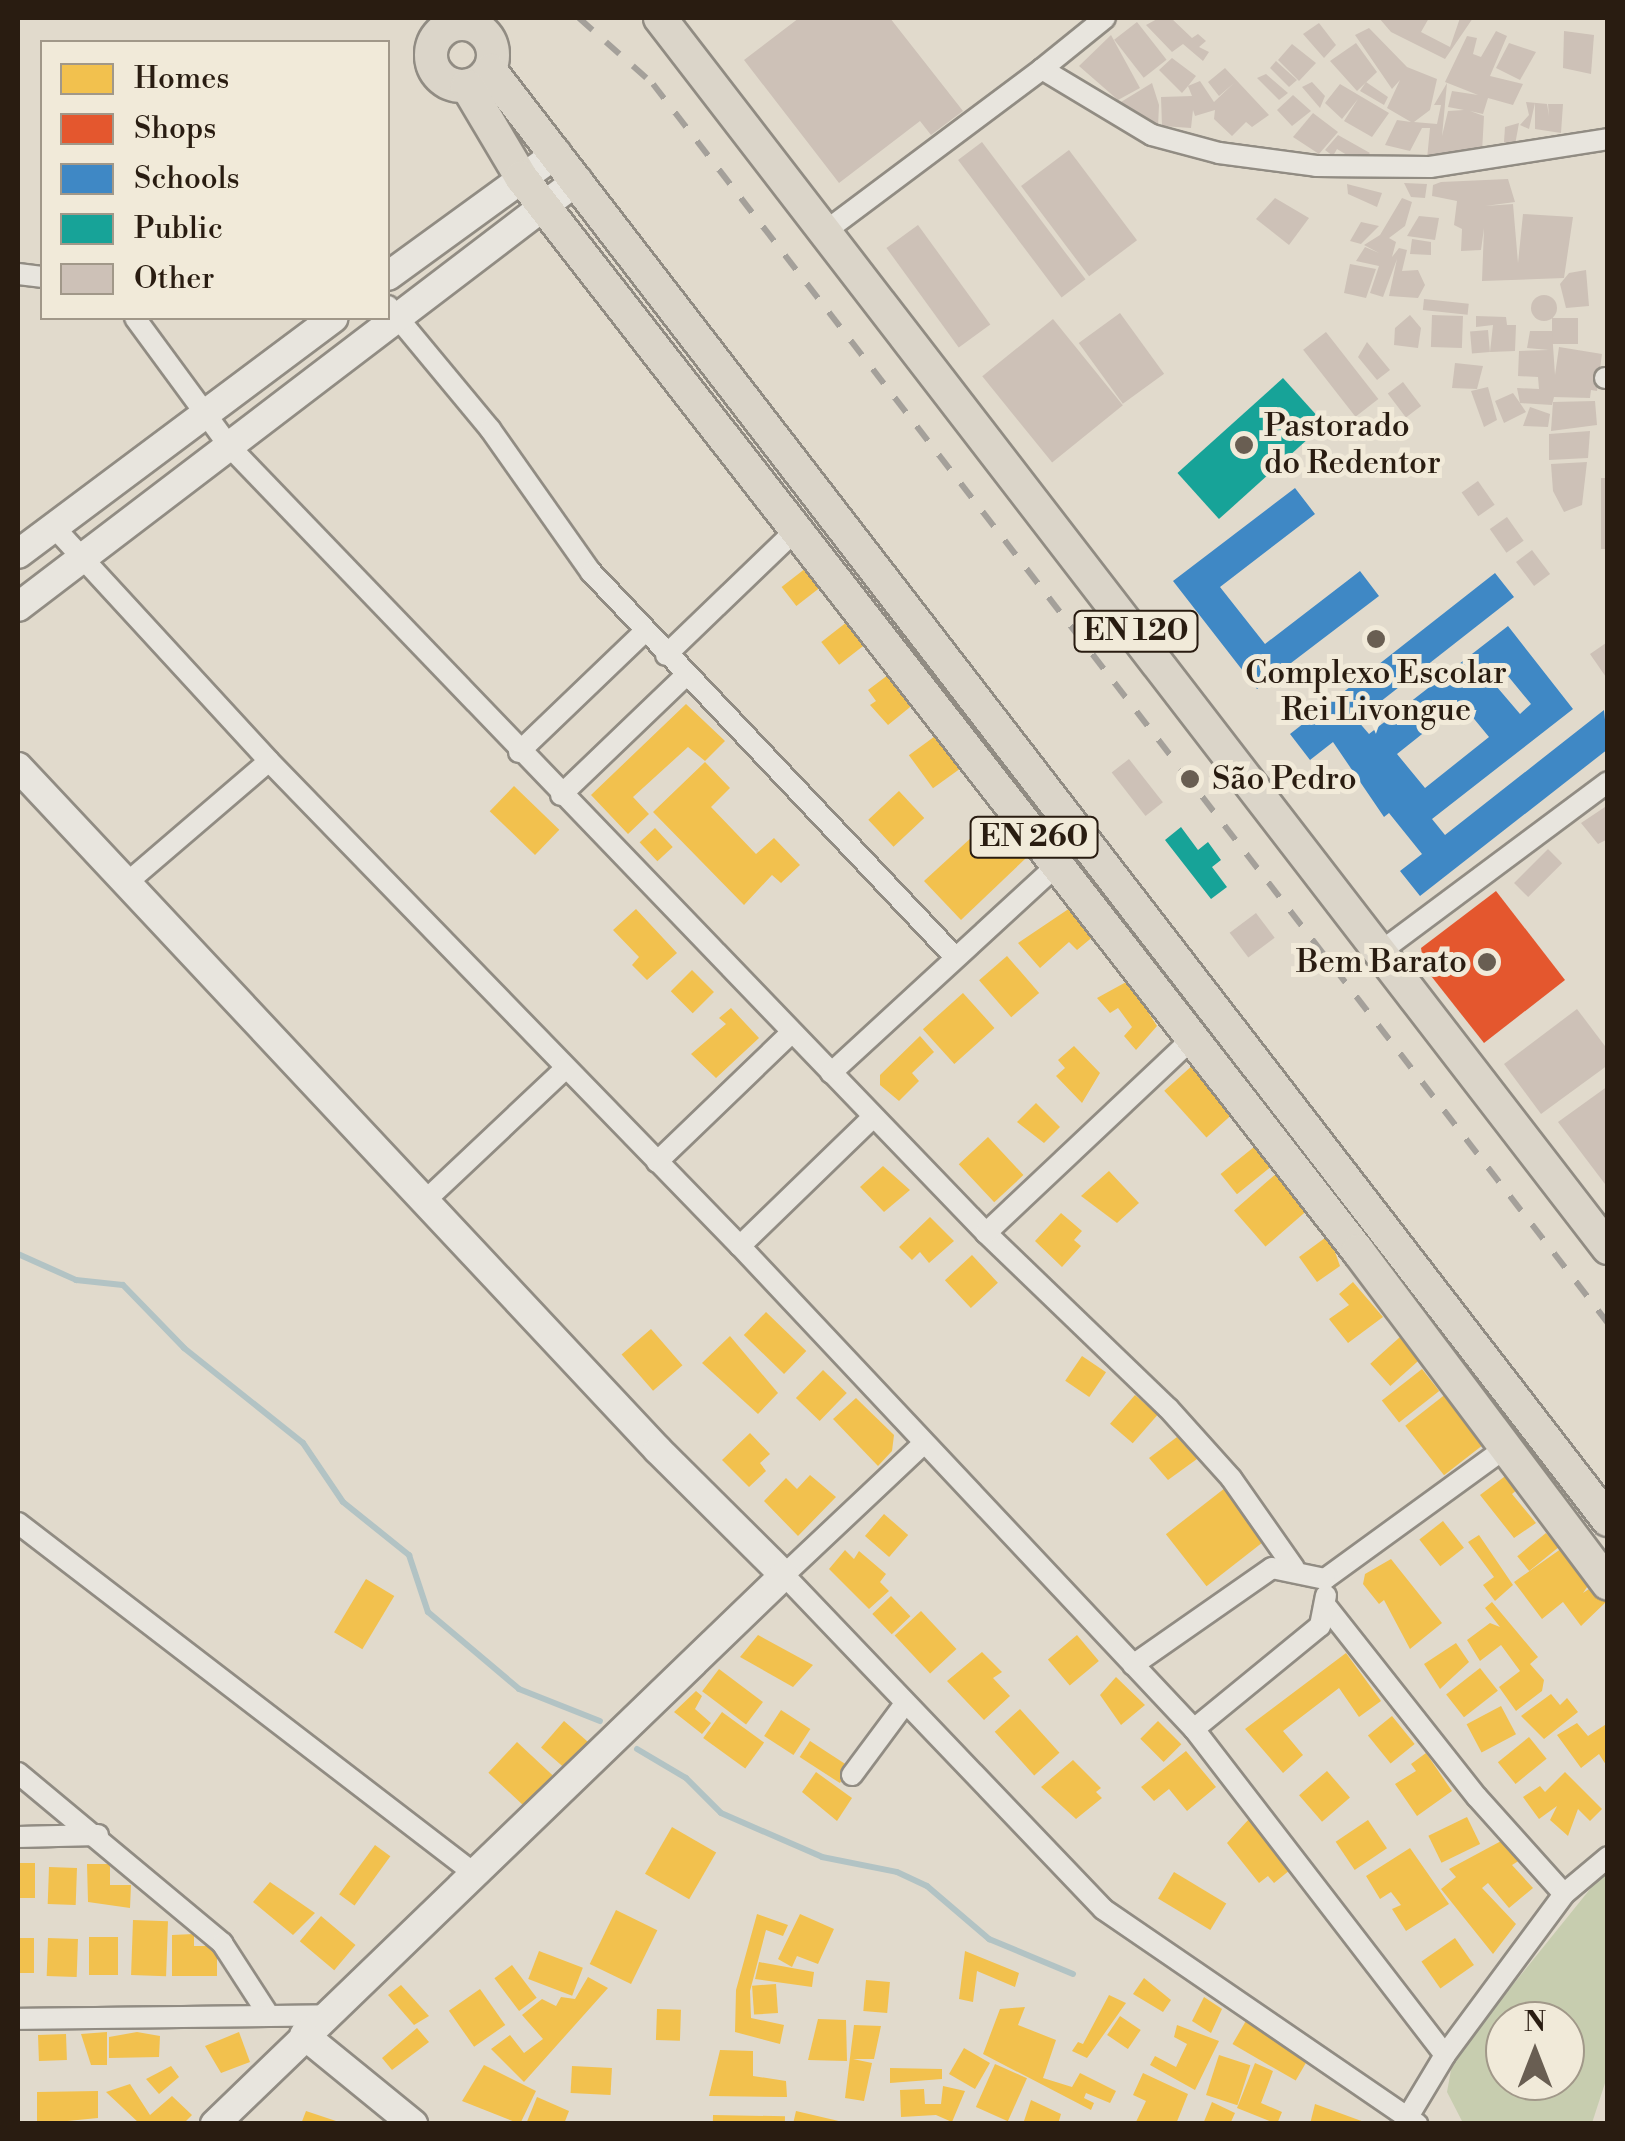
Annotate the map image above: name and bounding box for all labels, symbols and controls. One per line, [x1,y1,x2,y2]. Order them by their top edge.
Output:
legend [40,40,390,320]
text: Homes [134,60,229,98]
text: Shops [134,110,216,148]
text: Schools [134,160,240,198]
text: Public [134,210,223,248]
text: Other [134,260,214,298]
place label: Pastorado do Redentor [1264,408,1441,483]
marker: Pastorado do Redentor [1233,434,1255,456]
road number: EN 120 [1074,606,1198,656]
marker: Complexo Escolar Rei Livongue [1365,628,1387,650]
place label: Complexo Escolar Rei Livongue [1245,655,1507,730]
place label: São Pedro [1212,760,1357,798]
marker: São Pedro [1177,766,1203,792]
road number: EN 260 [969,812,1099,862]
place label: Bem Barato [1296,943,1467,981]
marker: Bem Barato [1476,951,1498,973]
north arrow [1485,2001,1585,2101]
text: N [1524,2005,1546,2040]

